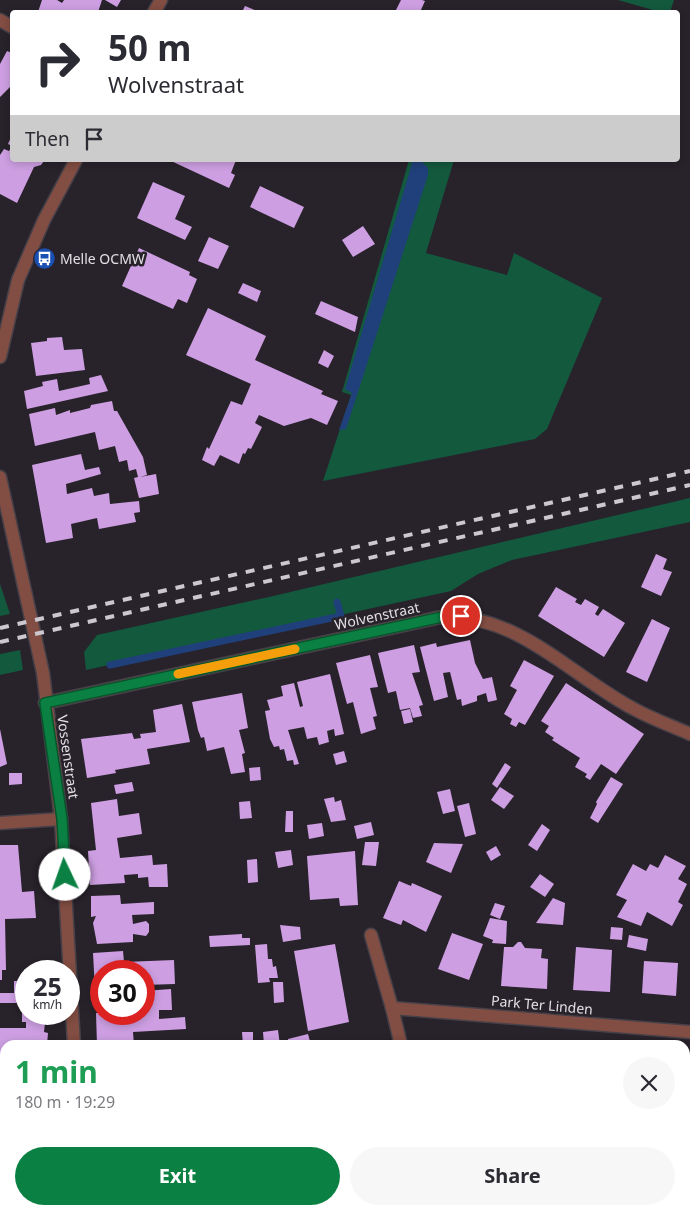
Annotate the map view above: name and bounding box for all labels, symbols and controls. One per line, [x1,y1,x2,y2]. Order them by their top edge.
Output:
text: 50 m [108,24,191,71]
icon: right [25,30,90,95]
text: Wolvenstraat [108,69,244,99]
icon: arrive [80,125,108,153]
text: Then [25,126,70,152]
bus stop icon: Melle OCMW [32,247,56,271]
place label: Melle OCMW [60,249,145,268]
pin [440,595,482,637]
street label: Wolvenstraat [333,597,421,634]
icon: arrive [447,602,475,630]
street label: Vossenstraat [53,714,84,800]
position arrow [38,848,90,900]
speed limit sign: 30 [90,960,155,1025]
text: 25 [33,969,62,1003]
street label: Park Ter Linden [490,991,594,1018]
text: km/h [33,996,62,1013]
text: 1 min [15,1051,98,1092]
button: close [623,1057,675,1109]
text: 180 m · 19:29 [15,1091,115,1113]
button: Exit [15,1147,340,1205]
button: Share [350,1147,675,1205]

